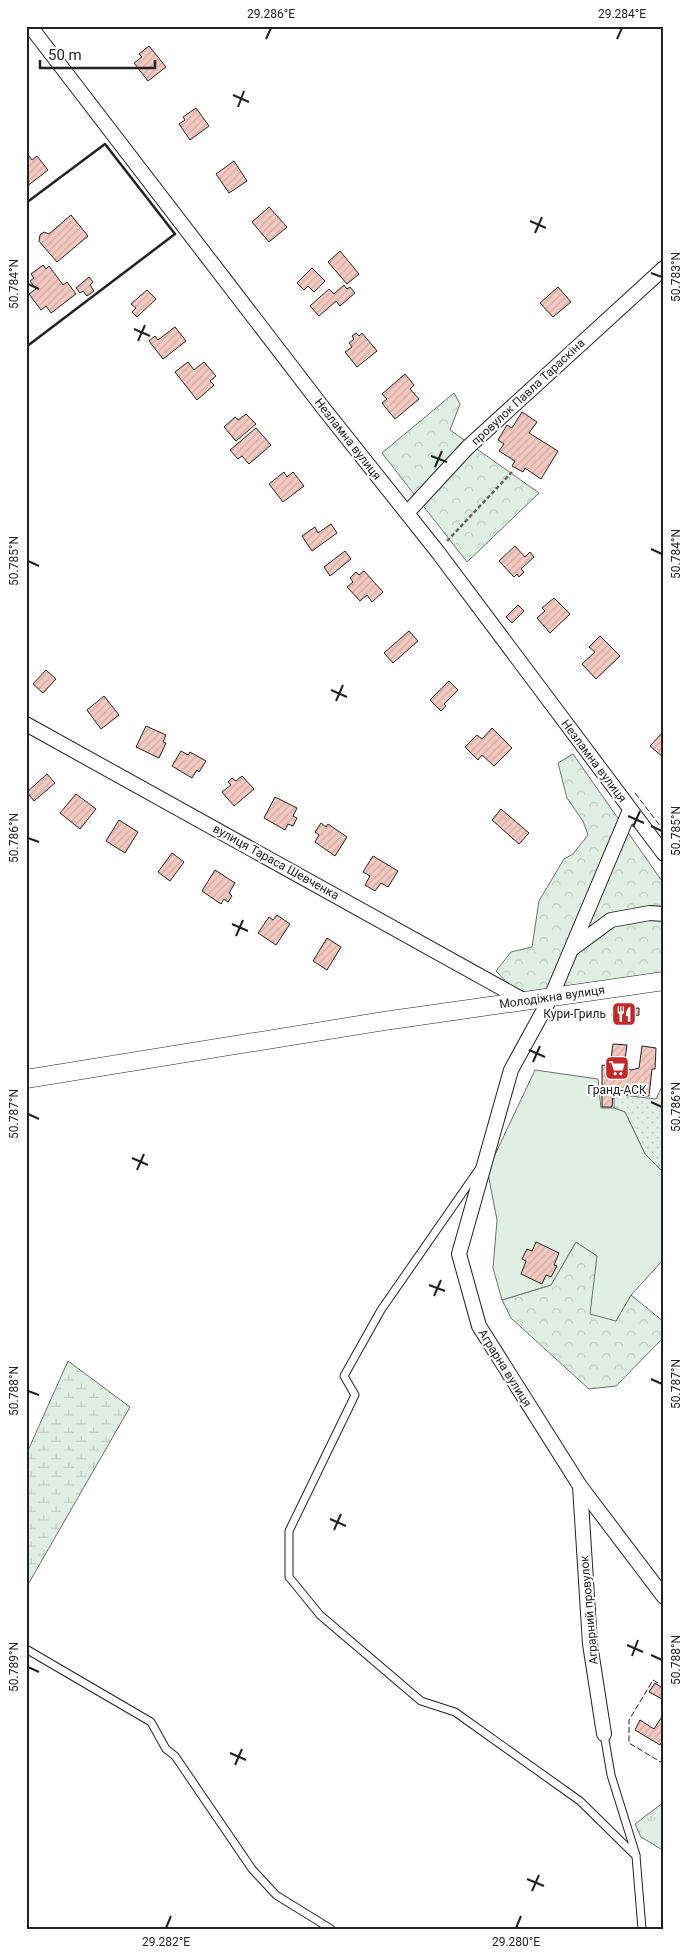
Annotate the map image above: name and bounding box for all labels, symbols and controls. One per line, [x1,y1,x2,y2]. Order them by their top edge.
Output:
text: 29.286°E [247,7,295,21]
text: 29.284°E [598,7,646,21]
scale bar [40,38,155,70]
text: 50 m [48,46,82,64]
text: 50.783°N [669,252,683,302]
text: 50.784°N [7,259,21,309]
street label: провулок Павла Тараскіна [469,336,587,448]
street label: Незламна вулиця [312,395,384,483]
text: 50.784°N [669,529,683,579]
text: 50.785°N [7,536,21,586]
street label: Незламна вулиця [558,717,630,805]
text: 50.785°N [669,806,683,856]
text: 50.786°N [7,813,21,863]
street label: вулиця Тараса Шевченка [210,821,342,903]
street label: Молодіжна вулиця [498,983,606,1011]
restaurant icon: Кури-Гриль [611,1001,637,1027]
place label: Кури-Гриль [543,1007,606,1021]
supermarket icon: Гранд-АСК [604,1055,630,1081]
text: 50.786°N [669,1082,683,1132]
place label: Гранд-АСК [587,1083,647,1097]
text: 50.787°N [7,1089,21,1139]
street label: Аграрна вулиця [475,1326,535,1410]
text: 50.787°N [669,1359,683,1409]
text: 50.788°N [7,1366,21,1416]
street label: Аграрний провулок [577,1554,601,1665]
text: 50.788°N [669,1635,683,1685]
text: 50.789°N [7,1642,21,1692]
text: 29.282°E [142,1935,190,1949]
text: 29.280°E [492,1935,540,1949]

